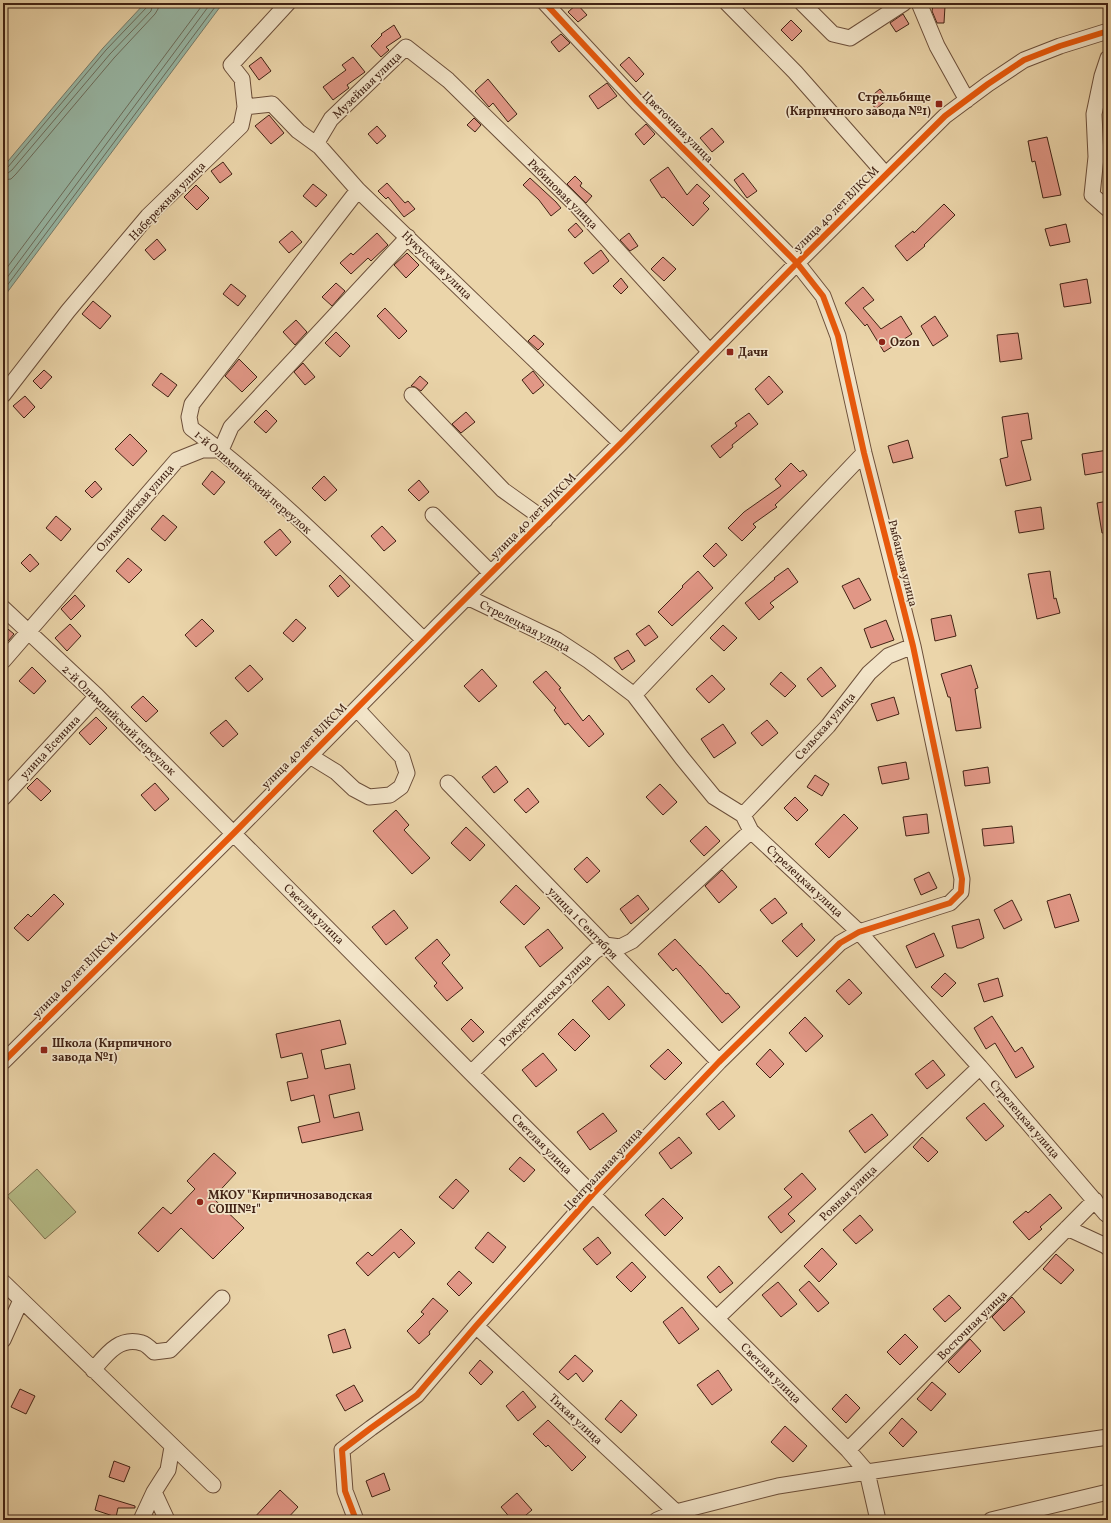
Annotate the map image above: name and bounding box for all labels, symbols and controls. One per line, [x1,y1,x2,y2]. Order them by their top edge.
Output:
street label: Музейная улица [330,49,406,123]
street label: Цветочная улица [638,88,717,167]
place label: Стрельбище (Кирпичного завода №1) [786,90,931,120]
marker: Стрельбище (Кирпичного завода №1) [934,99,944,109]
street label: Рябиновая улица [523,156,601,234]
street label: Набережная улица [126,159,210,245]
street label: улица 40 лет ВЛКСМ [790,163,883,256]
street label: Нукусская улица [397,228,475,304]
place label: Ozon [890,335,920,351]
marker: Ozon [877,337,887,347]
place label: Дачи [738,345,768,361]
marker: Дачи [725,347,735,357]
street label: 1-й Олимпийский переулок [190,427,315,539]
street label: Олимпийская улица [93,461,179,556]
street label: улица 40 лет ВЛКСМ [487,470,580,563]
street label: Рыбацкая улица [883,518,921,609]
street label: Стрелецкая улица [476,597,573,657]
street label: 2-й Олимпийский переулок [58,662,179,780]
street label: Сельская улица [792,689,860,764]
street label: улица 40 лет ВЛКСМ [258,700,351,793]
street label: улица Есенина [17,712,85,783]
street label: Стрелецкая улица [762,842,846,922]
street label: Светлая улица [279,881,347,949]
street label: улица 1 Сентября [543,884,621,964]
street label: улица 40 лет ВЛКСМ [29,929,122,1022]
street label: Рождественская улица [496,951,596,1051]
place label: Школа (Кирпичного завода №1) [52,1036,172,1066]
marker: Школа (Кирпичного завода №1) [39,1045,49,1055]
street label: Стрелецкая улица [985,1077,1063,1163]
street label: Светлая улица [507,1111,575,1179]
street label: Центральная улица [561,1124,647,1215]
street label: Ровная улица [816,1162,881,1225]
place label: МКОУ "Кирпичнозаводская СОШ№1" [208,1188,373,1218]
marker: МКОУ "Кирпичнозаводская СОШ№1" [195,1197,205,1207]
street label: Восточная улица [934,1287,1011,1364]
street label: Светлая улица [736,1340,804,1408]
street label: Тихая улица [545,1391,606,1449]

